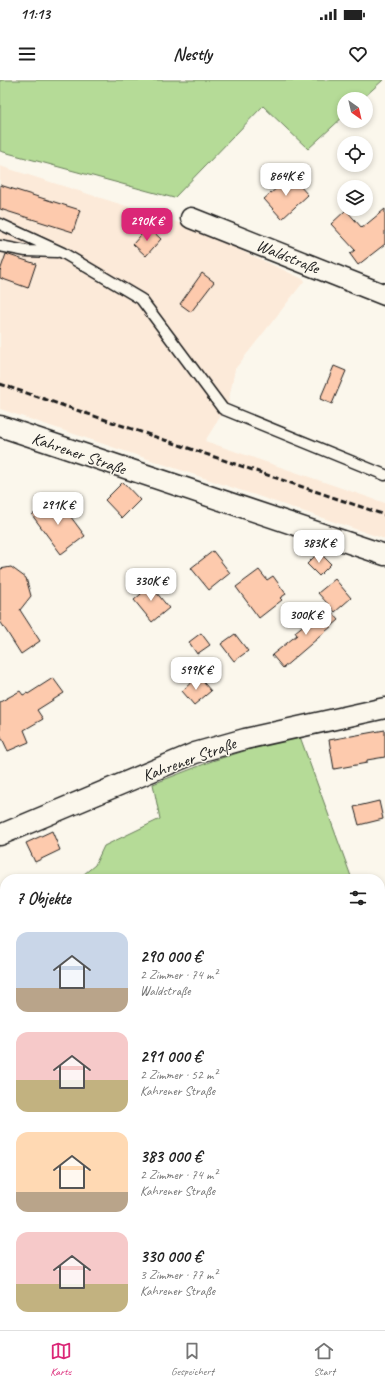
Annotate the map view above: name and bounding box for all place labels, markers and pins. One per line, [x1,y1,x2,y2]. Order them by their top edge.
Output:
pin: 864K € [253,163,319,197]
pin: 290K € [114,208,180,242]
pin: 291K € [25,492,91,526]
pin: 383K € [286,530,352,564]
pin: 330K € [118,568,184,602]
pin: 300K € [273,602,339,636]
pin: 599K € [163,657,229,691]

